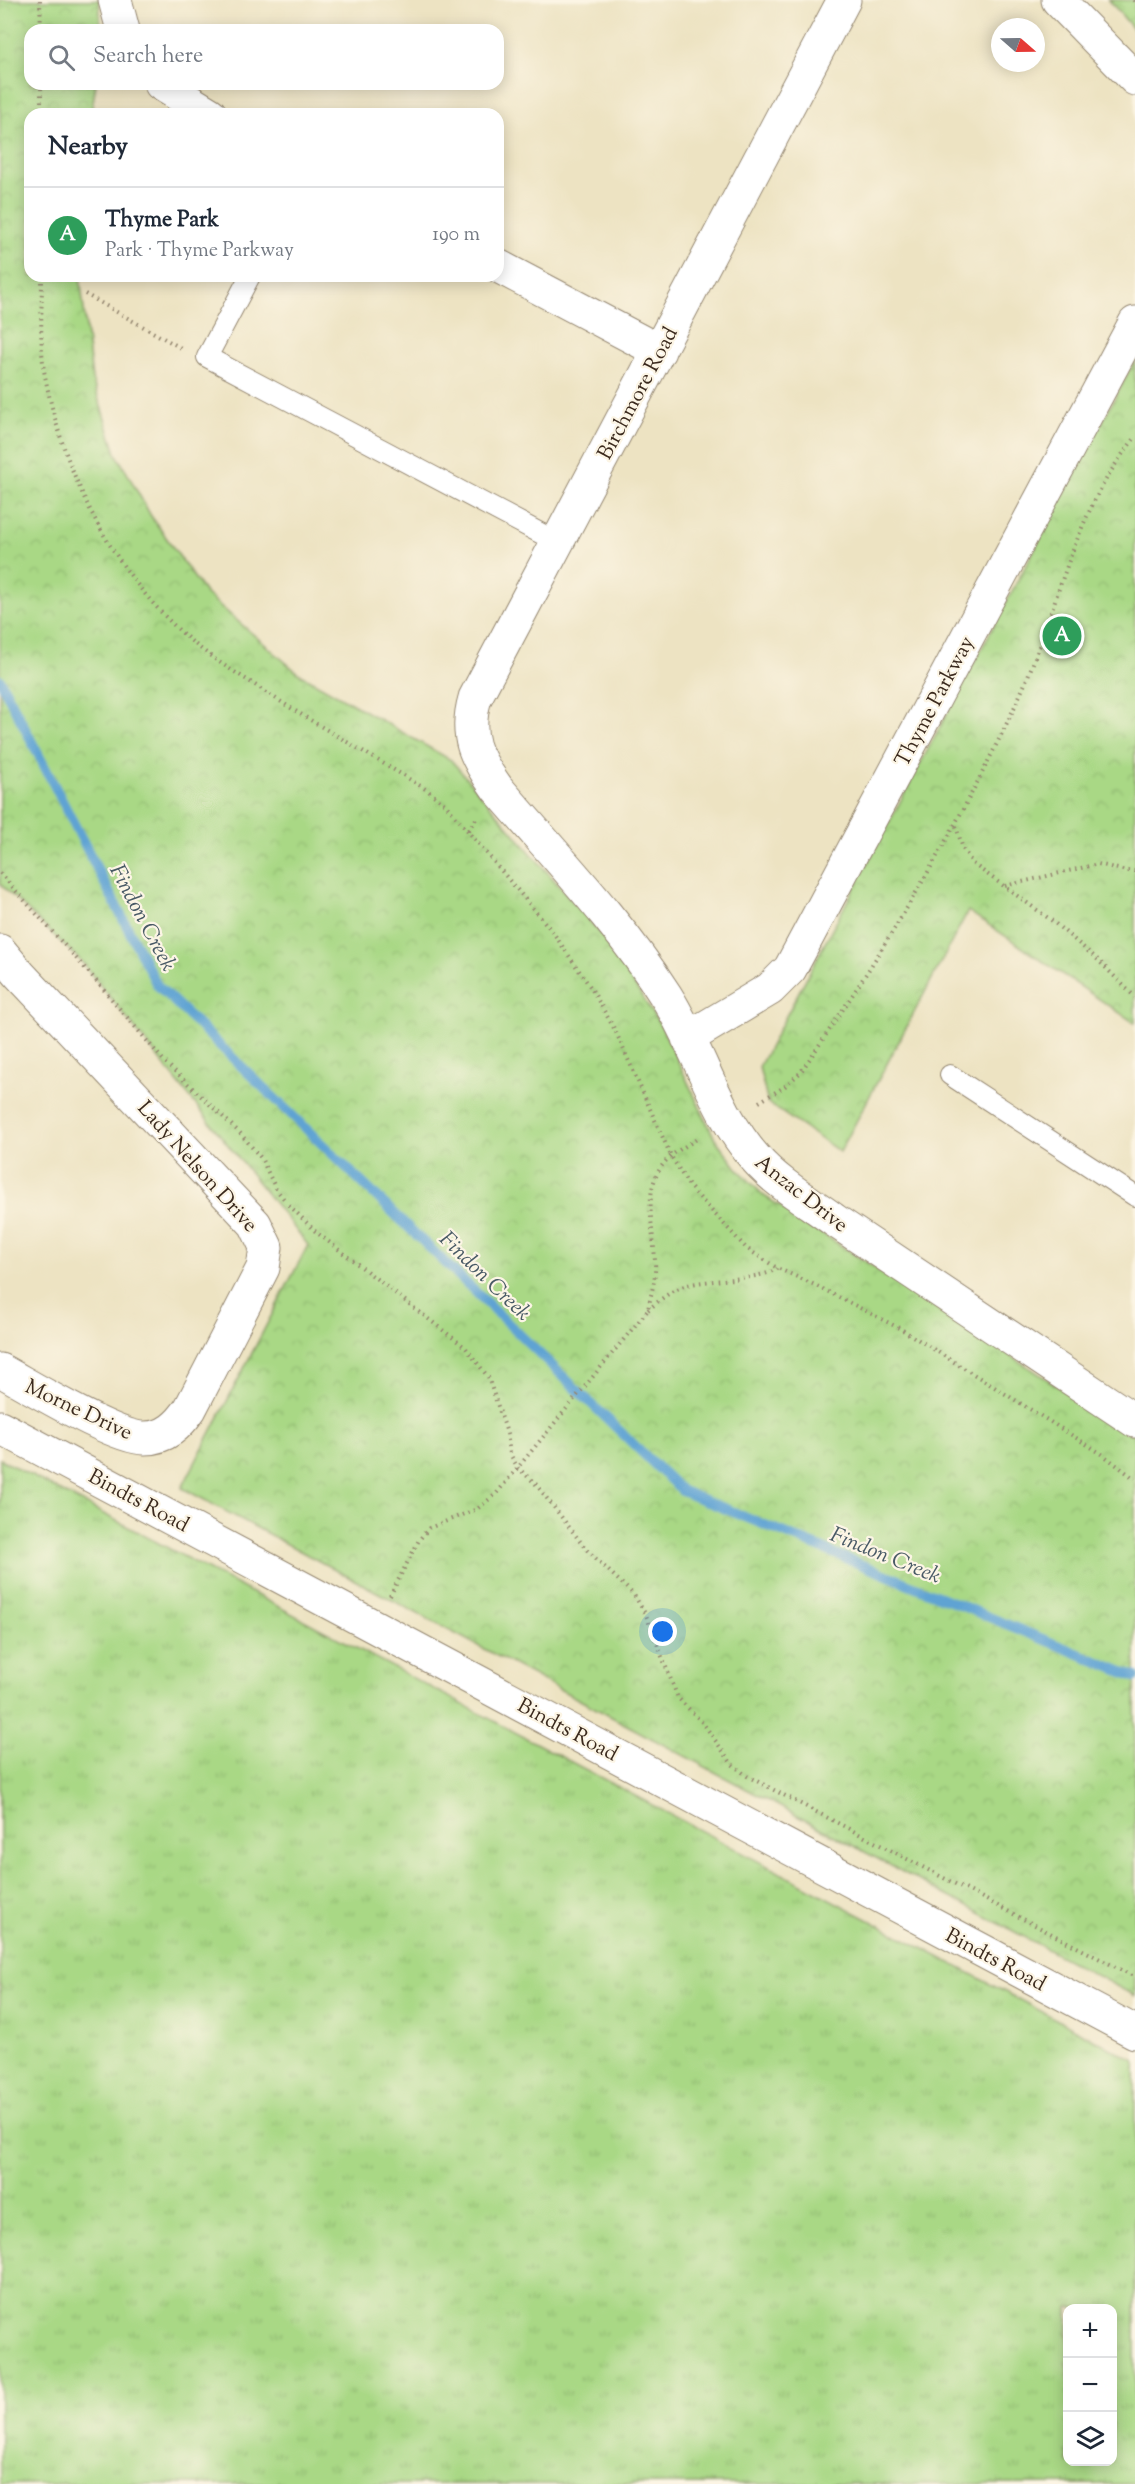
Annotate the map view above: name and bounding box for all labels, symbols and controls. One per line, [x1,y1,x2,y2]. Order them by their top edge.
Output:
north arrow [991,18,1045,72]
search box [24,24,504,90]
icon: search [45,41,78,74]
text: Search here [93,41,203,73]
text: Nearby [48,129,128,166]
text: Thyme Park [105,205,219,237]
text: A [59,221,76,250]
text: 190 m [432,221,480,250]
text: Park · Thyme Parkway [105,237,294,266]
street label: Birchmore Road [591,322,686,466]
pin: A [1042,614,1082,658]
street label: Thyme Parkway [889,631,983,773]
water label: Findon Creek [100,859,183,978]
street label: Lady Nelson Drive [129,1095,264,1240]
street label: Anzac Drive [748,1149,854,1241]
water label: Findon Creek [431,1225,537,1329]
street label: Morne Drive [20,1373,137,1449]
street label: Bindts Road [82,1463,194,1541]
water label: Findon Creek [825,1520,945,1594]
your location [648,1617,677,1646]
street label: Bindts Road [511,1692,623,1770]
street label: Bindts Road [939,1922,1051,2000]
map controls [1063,2304,1117,2466]
button: + [1063,2304,1117,2358]
button: − [1063,2358,1117,2412]
button: layers [1063,2412,1117,2466]

